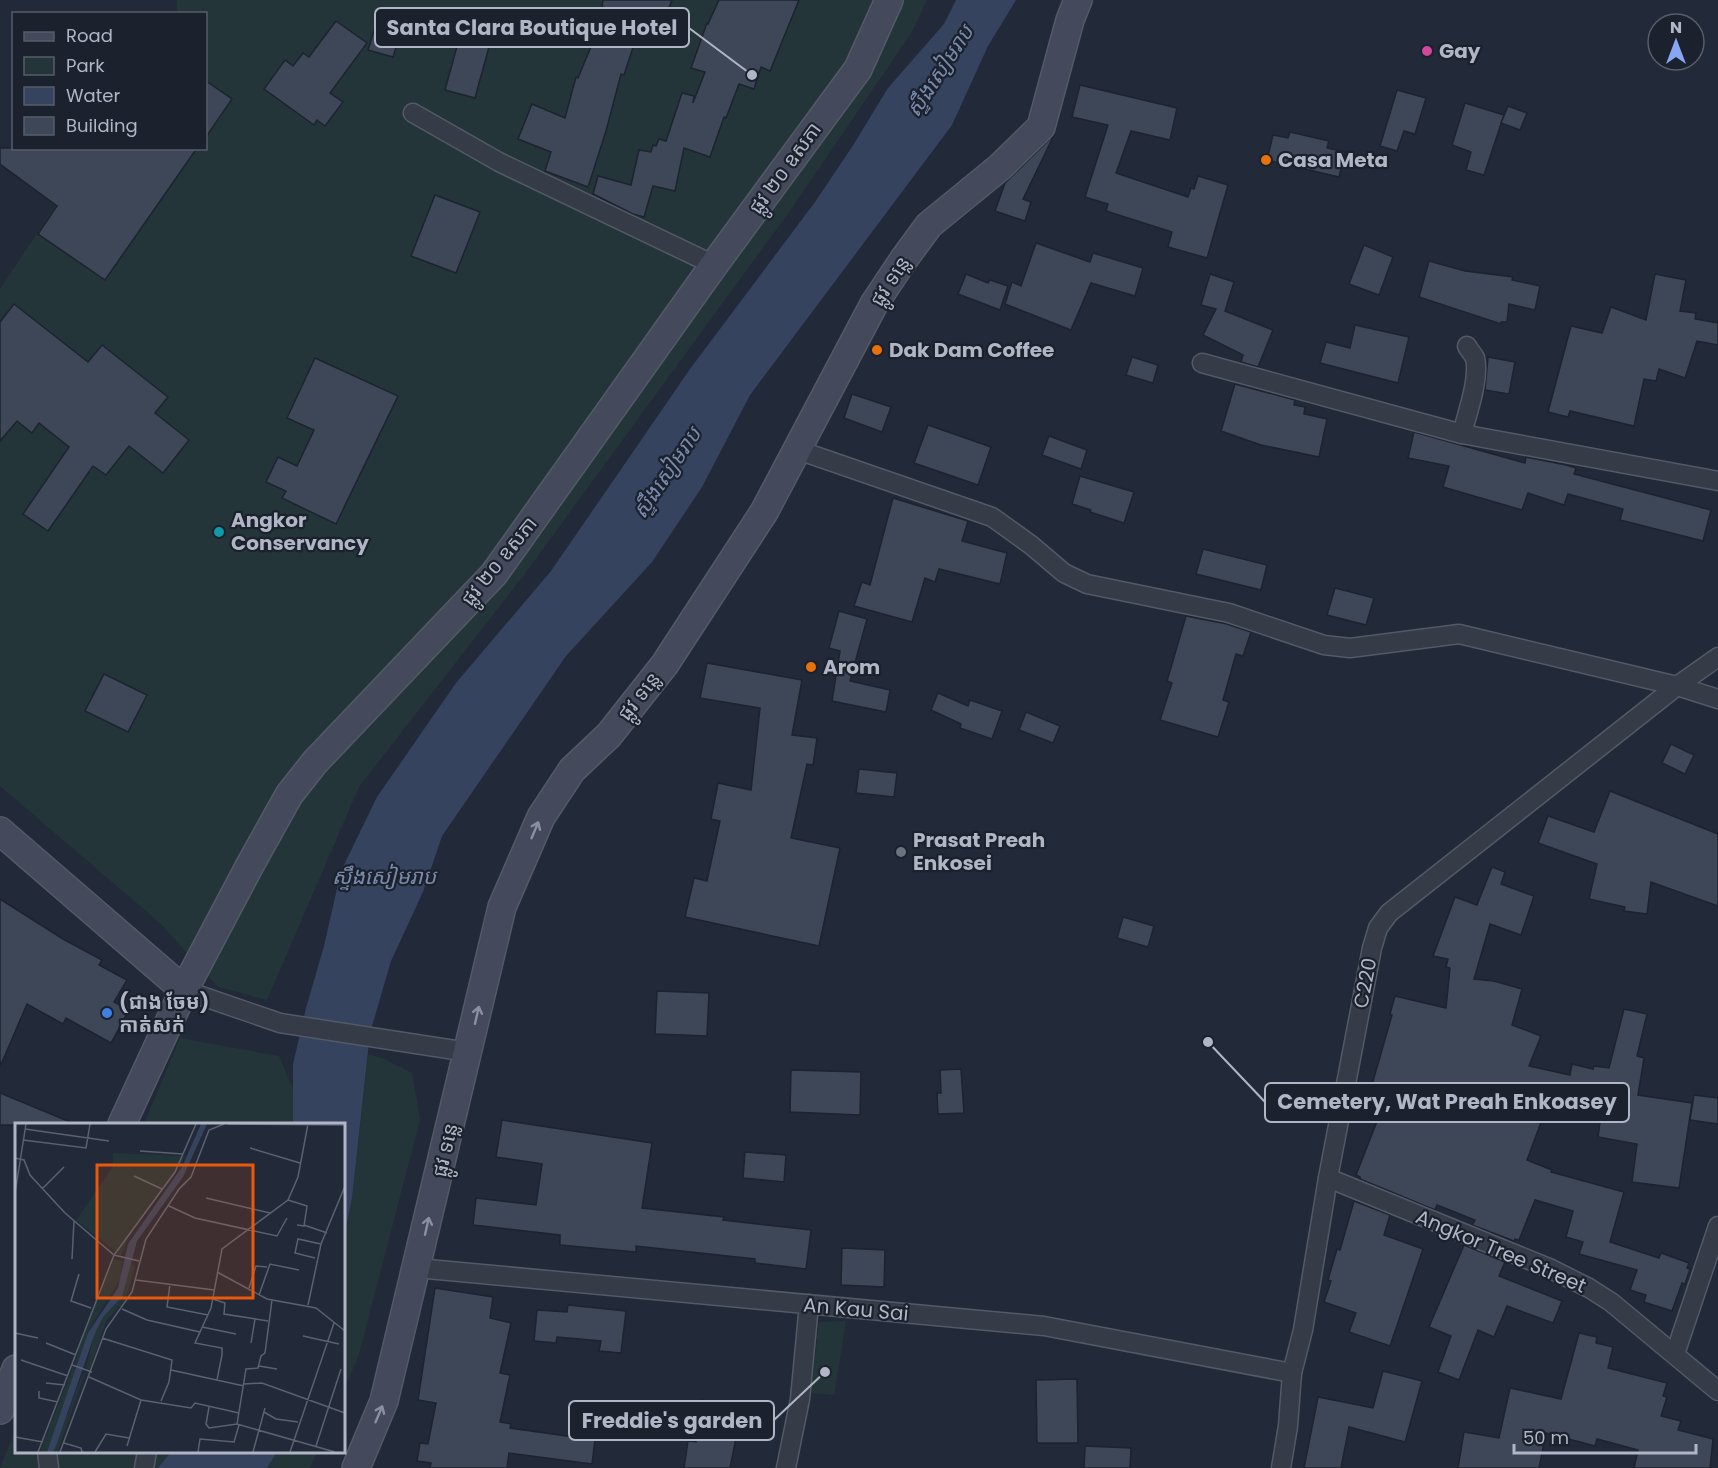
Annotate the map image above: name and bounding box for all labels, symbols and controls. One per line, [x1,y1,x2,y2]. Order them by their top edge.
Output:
callout: Santa Clara Boutique Hotel [375,8,689,47]
legend [12,12,207,150]
north arrow [1646,12,1706,72]
text: Santa Clara Boutique Hotel [387,13,678,42]
text: N [1670,16,1682,39]
water label: ស្ទឹងសៀមរាប [899,18,981,122]
text: Road [66,23,113,48]
place label: Gay [1439,37,1481,65]
marker: Gay [1420,44,1434,58]
text: Park [66,53,105,78]
text: Water [66,83,120,108]
text: Building [66,113,138,138]
street label: ផ្លូវ ២០ ឧសភា [742,116,832,223]
place label: Casa Meta [1278,146,1388,174]
marker: Casa Meta [1259,153,1273,167]
street label: ផ្លូវ ទន្លេ [863,250,921,314]
place label: Dak Dam Coffee [889,336,1054,364]
marker: Dak Dam Coffee [870,343,884,357]
water label: ស្ទឹងសៀមរាប [625,420,709,524]
place label: Angkor Conservancy [231,506,369,557]
street label: ផ្លូវ ២០ ឧសភា [454,510,547,615]
marker: Angkor Conservancy [212,525,226,539]
place label: Arom [823,653,880,681]
marker: Arom [804,660,818,674]
street label: ផ្លូវ ទន្លេ [611,666,671,729]
one-way arrow [530,821,541,840]
place label: Prasat Preah Enkosei [913,826,1045,877]
marker: Prasat Preah Enkosei [894,845,908,859]
water label: ស្ទឹងសៀមរាប [332,862,438,891]
street label: C220 [1346,955,1384,1011]
place label: (ជាង ចែម) កាត់សក់ [119,988,209,1039]
marker: (ជាង ចែម) កាត់សក់ [100,1006,114,1020]
one-way arrow [471,1006,483,1025]
callout: Cemetery, Wat Preah Enkoasey [1265,1083,1629,1122]
text: Cemetery, Wat Preah Enkoasey [1277,1087,1618,1116]
street label: ផ្លូវ ទន្លេ [425,1120,470,1181]
inset map [15,1123,345,1453]
street label: Angkor Tree Street [1411,1202,1591,1300]
one-way arrow [422,1216,434,1235]
street label: An Kau Sai [802,1290,910,1328]
callout: Freddie's garden [569,1401,774,1440]
one-way arrow [374,1406,385,1424]
text: Freddie's garden [582,1406,762,1435]
scale bar [1514,1417,1696,1455]
text: 50 m [1523,1425,1569,1450]

